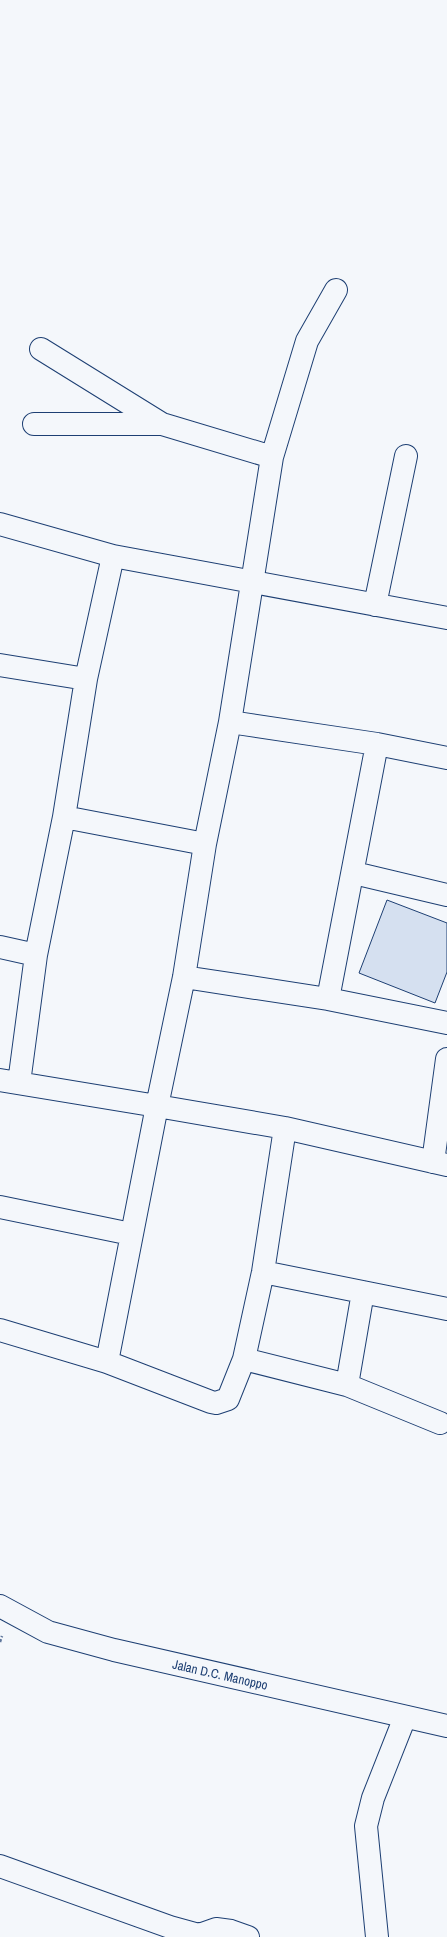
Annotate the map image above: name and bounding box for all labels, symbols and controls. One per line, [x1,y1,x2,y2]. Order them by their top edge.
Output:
street label: Jalan D.C. Manoppo [171,1656,270,1694]

